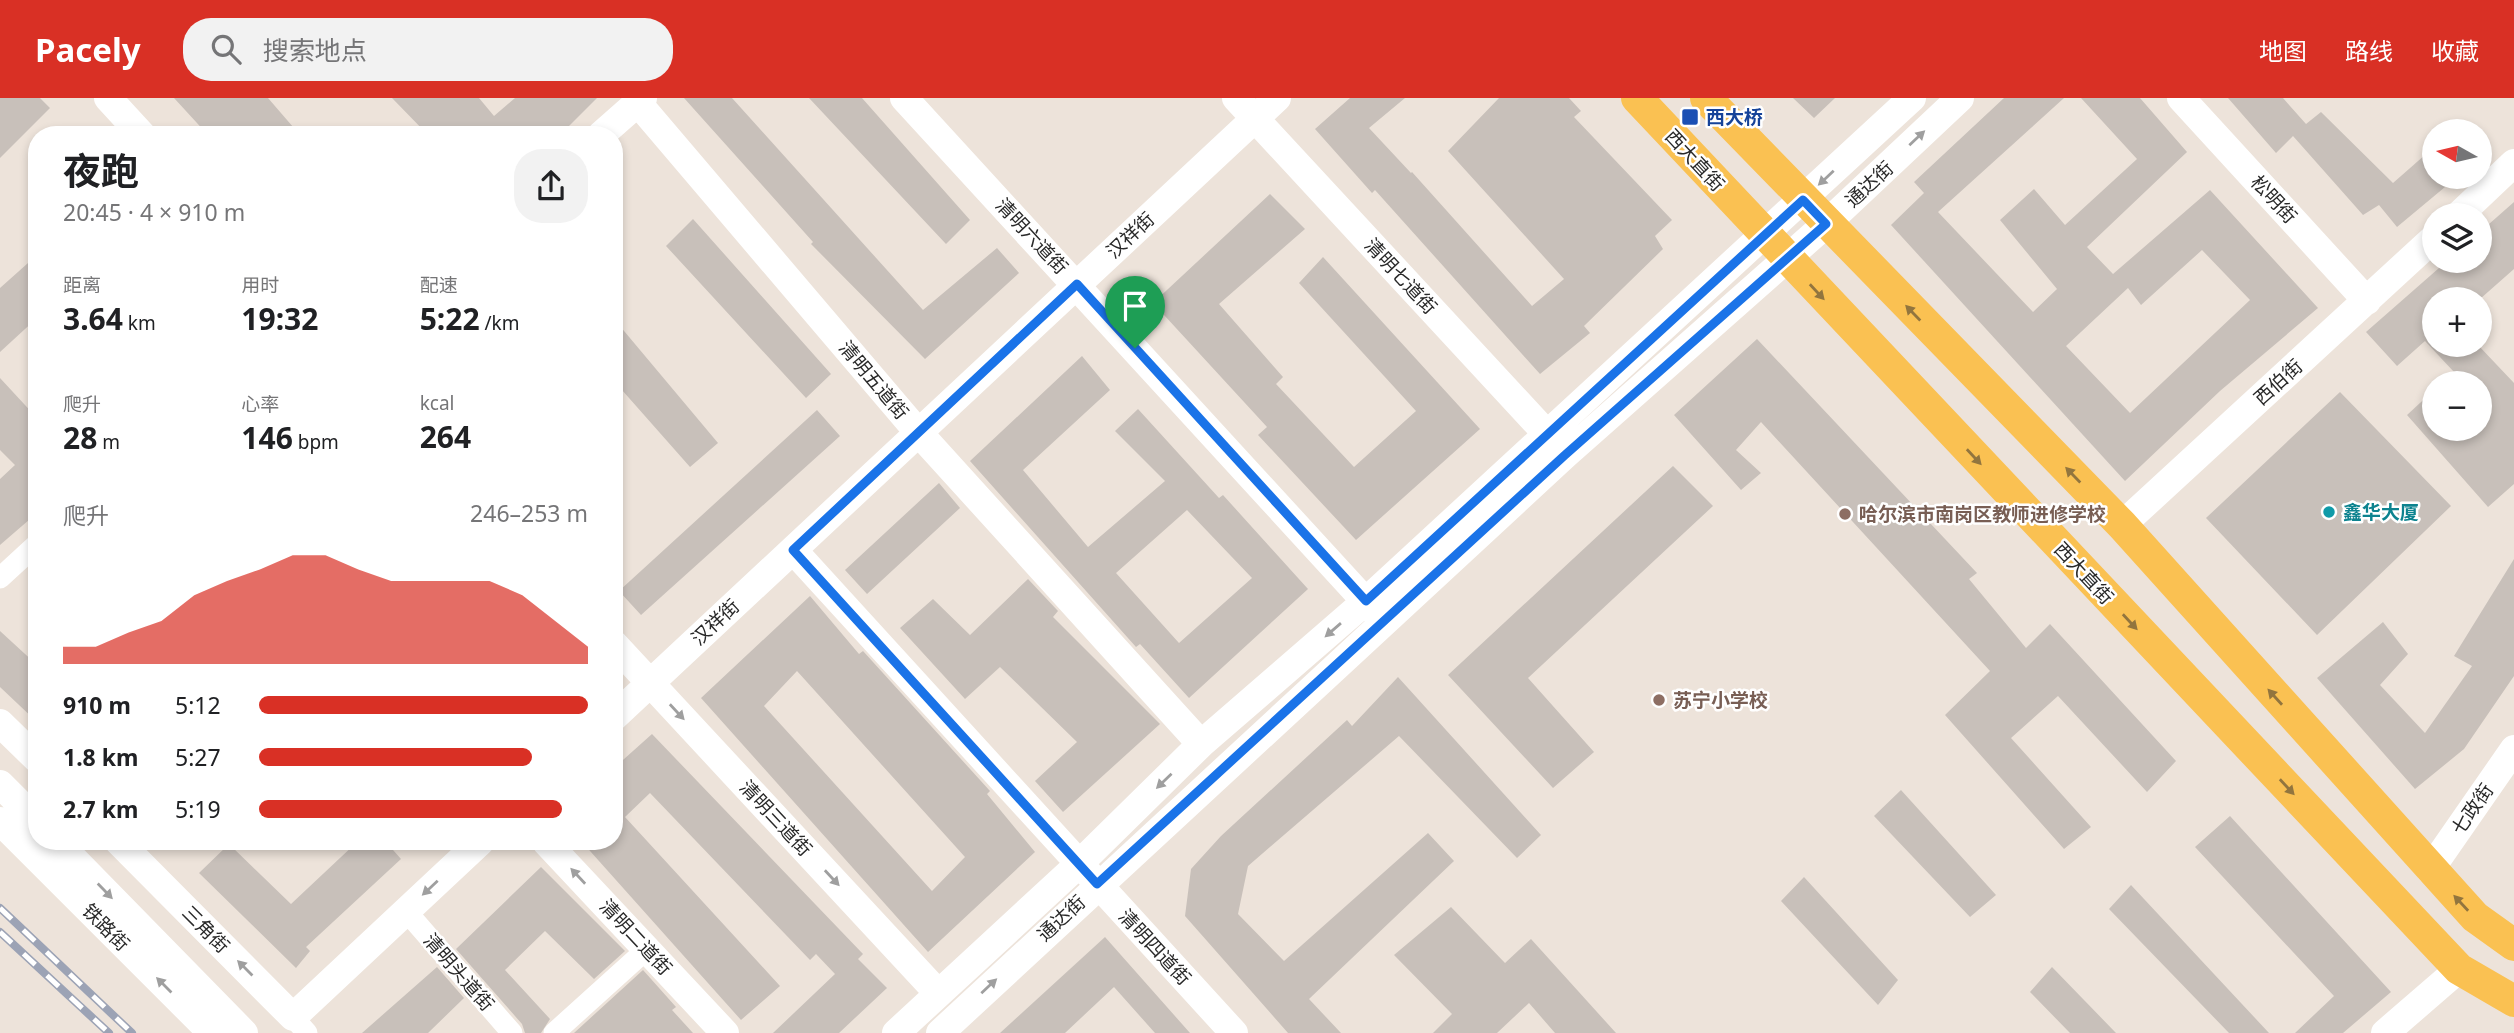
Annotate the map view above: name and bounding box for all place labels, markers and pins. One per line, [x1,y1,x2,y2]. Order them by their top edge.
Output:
place label: 西大桥 [1706,104,1763,130]
marker: 西大桥 [1680,107,1700,127]
pin [1105,276,1165,348]
place label: 鑫华大厦 [2343,499,2419,525]
place label: 哈尔滨市南岗区教师进修学校 [1859,501,2106,527]
marker: 鑫华大厦 [2321,504,2337,520]
marker: 哈尔滨市南岗区教师进修学校 [1837,506,1853,522]
place label: 苏宁小学校 [1673,687,1768,713]
marker: 苏宁小学校 [1651,692,1667,708]

